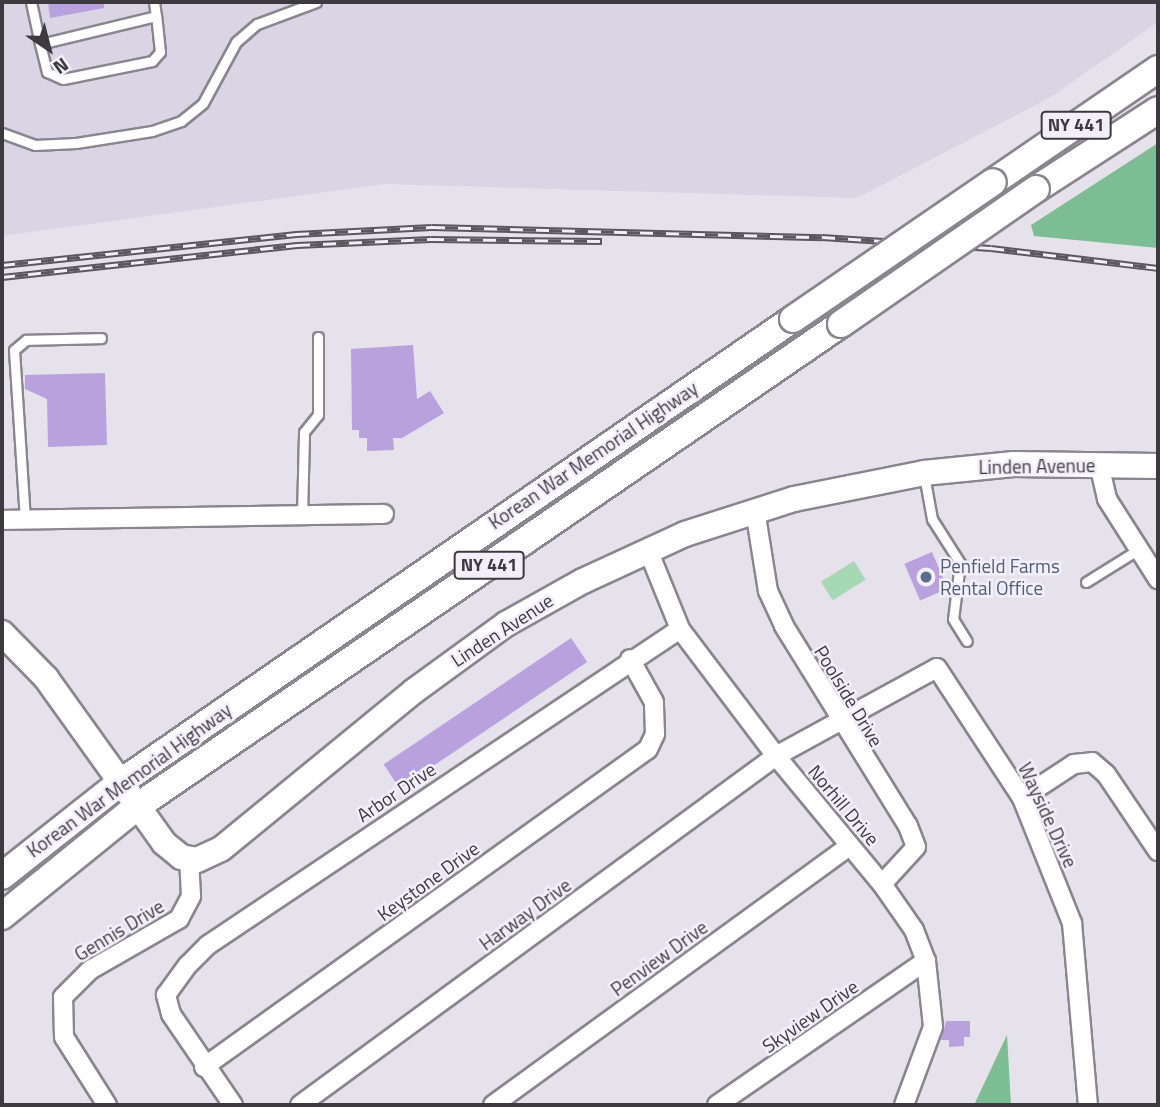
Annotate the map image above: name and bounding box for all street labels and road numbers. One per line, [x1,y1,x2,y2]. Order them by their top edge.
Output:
road number: NY 441 [1039,110,1113,140]
street label: Korean War Memorial Highway [484,376,702,534]
street label: Linden Avenue [978,454,1096,478]
road number: NY 441 [452,550,526,580]
street label: Linden Avenue [447,589,557,671]
street label: Poolside Drive [810,641,888,751]
street label: Korean War Memorial Highway [22,698,236,862]
street label: Arbor Drive [352,757,440,827]
street label: Wayside Drive [1014,759,1082,871]
street label: Norhill Drive [804,760,884,850]
street label: Keystone Drive [373,836,483,926]
street label: Harway Drive [475,873,575,955]
street label: Gennis Drive [70,894,168,966]
street label: Penview Drive [606,915,712,1001]
street label: Skyview Drive [758,975,862,1057]

